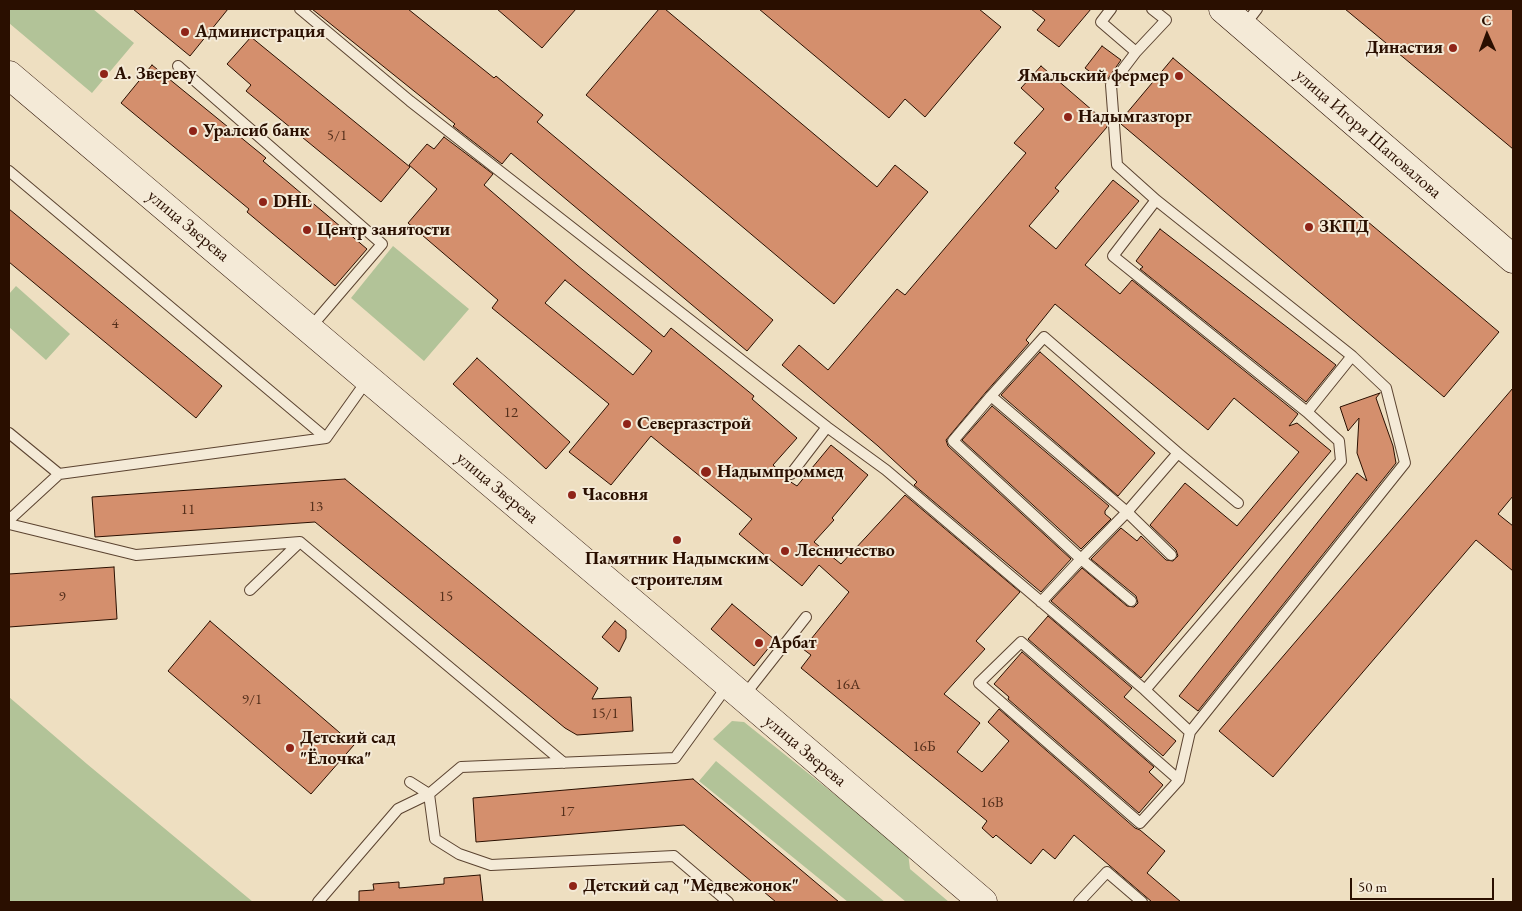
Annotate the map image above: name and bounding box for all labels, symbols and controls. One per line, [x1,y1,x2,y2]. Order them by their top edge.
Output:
north arrow [1462,10,1512,60]
text: С [1481,11,1492,29]
place label: Администрация [195,21,325,43]
marker: Администрация [179,26,191,38]
place label: Династия [1366,37,1443,59]
marker: Династия [1447,42,1459,54]
place label: А. Звереву [114,63,196,85]
street label: улица Игоря Шаповалова [1290,64,1446,204]
place label: Ямальский фермер [1017,65,1169,87]
marker: А. Звереву [98,68,110,80]
marker: Ямальский фермер [1173,70,1185,82]
place label: Надымгазторг [1078,106,1192,128]
marker: Надымгазторг [1062,111,1074,123]
place label: Уралсиб банк [203,120,310,142]
marker: Уралсиб банк [187,125,199,137]
house number: 5/1 [327,127,347,145]
street label: улица Зверева [143,185,233,267]
place label: DHL [273,191,312,213]
marker: DHL [257,196,269,208]
place label: ЗКПД [1319,216,1369,238]
place label: Центр занятости [317,219,450,241]
marker: ЗКПД [1303,221,1315,233]
marker: Центр занятости [301,224,313,236]
house number: 4 [111,315,119,333]
house number: 12 [504,404,518,422]
place label: Севергазстрой [637,413,751,435]
marker: Севергазстрой [621,418,633,430]
street label: улица Зверева [452,447,542,529]
place label: Надымпроммед [717,461,844,483]
marker: Надымпроммед [699,465,713,479]
place label: Часовня [582,484,648,506]
marker: Часовня [566,489,578,501]
house number: 13 [309,498,323,516]
house number: 11 [181,501,195,519]
marker: Памятник Надымским строителям [671,534,683,546]
place label: Лесничество [795,540,895,562]
marker: Лесничество [779,545,791,557]
place label: Памятник Надымским строителям [585,548,769,590]
house number: 9 [58,588,66,606]
house number: 15 [439,588,453,606]
place label: Арбат [769,632,817,654]
marker: Арбат [753,637,765,649]
house number: 16А [836,676,860,694]
house number: 9/1 [242,691,262,709]
house number: 15/1 [591,705,619,723]
street label: улица Зверева [760,710,850,792]
place label: Детский сад "Ёлочка" [300,727,396,770]
house number: 16Б [912,738,936,756]
marker: Детский сад "Ёлочка" [284,742,296,754]
house number: 16В [980,794,1004,812]
house number: 17 [560,803,574,821]
scale bar [1352,868,1496,900]
place label: Детский сад "Медвежонок" [583,875,799,897]
text: 50 m [1358,877,1387,896]
marker: Детский сад "Медвежонок" [567,880,579,892]

